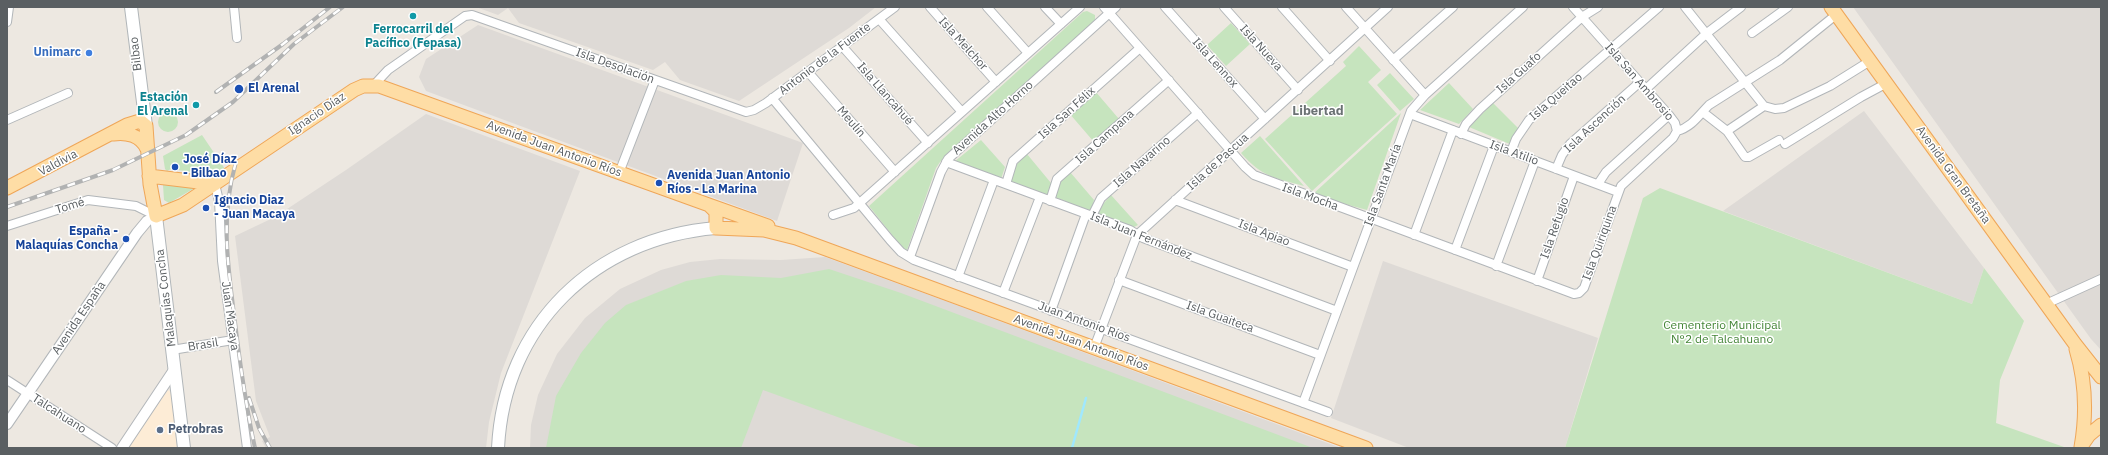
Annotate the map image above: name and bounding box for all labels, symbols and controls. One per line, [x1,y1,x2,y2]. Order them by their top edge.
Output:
marker: Ferrocarril del Pacífico (Fepasa) [408,11,418,21]
street label: Isla Melchor [935,14,991,74]
street label: Antonio de la Fuente [776,20,874,98]
street label: Isla Nueva [1237,22,1285,74]
place label: Ferrocarril del Pacífico (Fepasa) [365,23,461,51]
street label: Isla Lennox [1189,35,1241,91]
street label: Bilbao [127,36,145,72]
street label: Isla San Ambrosio [1601,40,1677,124]
street label: Isla Desolación [574,45,656,87]
place label: Unimarc [34,46,81,60]
marker: Unimarc [84,48,94,58]
street label: Isla Guafo [1494,49,1544,97]
street label: Isla Llancahué [854,60,916,128]
street label: Isla Queitao [1527,70,1585,124]
street label: Avenida Alto Horno [950,78,1036,158]
place label: El Arenal [248,82,299,96]
marker: El Arenal [233,83,245,95]
street label: Isla San Félix [1036,84,1098,142]
street label: Ignacio Díaz [286,90,348,138]
place label: Estación El Arenal [137,91,188,119]
street label: Isla Ascención [1561,92,1629,156]
marker: Estación El Arenal [191,100,201,110]
district label: Libertad [1292,103,1344,119]
street label: Meulín [834,104,868,140]
street label: Isla Campana [1073,107,1137,167]
street label: Avenida Juan Antonio Ríos [484,118,624,180]
street label: Avenida Gran Bretaña [1913,123,1993,227]
street label: Isla de Pascua [1184,130,1252,194]
street label: Isla Navarino [1110,133,1174,191]
street label: Isla Atilio [1488,138,1540,168]
street label: Isla Santa María [1361,142,1405,228]
street label: Valdivia [36,147,80,179]
place label: José Díaz - Bilbao [183,153,237,181]
marker: José Díaz - Bilbao [170,162,180,172]
place label: Avenida Juan Antonio Ríos - La Marina [667,169,790,197]
marker: Avenida Juan Antonio Ríos - La Marina [654,178,664,188]
street label: Isla Mocha [1280,180,1340,214]
place label: Ignacio Diaz - Juan Macaya [214,194,295,222]
street label: Tomé [54,195,86,217]
street label: Isla Refugio [1538,195,1572,261]
marker: Ignacio Diaz - Juan Macaya [201,203,211,213]
street label: Isla Quiriquina [1580,203,1620,283]
street label: Isla Juan Fernández [1088,209,1194,263]
street label: Isla Apiao [1236,217,1292,249]
place label: España - Malaquías Concha [15,225,118,253]
marker: España - Malaquías Concha [121,234,131,244]
street label: Malaquías Concha [153,249,179,347]
street label: Avenida España [49,279,109,357]
street label: Juan Macaya [218,280,242,352]
street label: Isla Guaiteca [1184,298,1256,336]
street label: Juan Antonio Ríos [1036,299,1132,345]
street label: Avenida Juan Antonio Ríos [1011,312,1151,374]
park label: Cementerio Municipal N°2 de Talcahuano [1663,319,1781,347]
street label: Brasil [187,335,219,355]
street label: Talcahuano [29,391,89,437]
place label: Petrobras [168,423,223,437]
marker: Petrobras [155,425,165,435]

